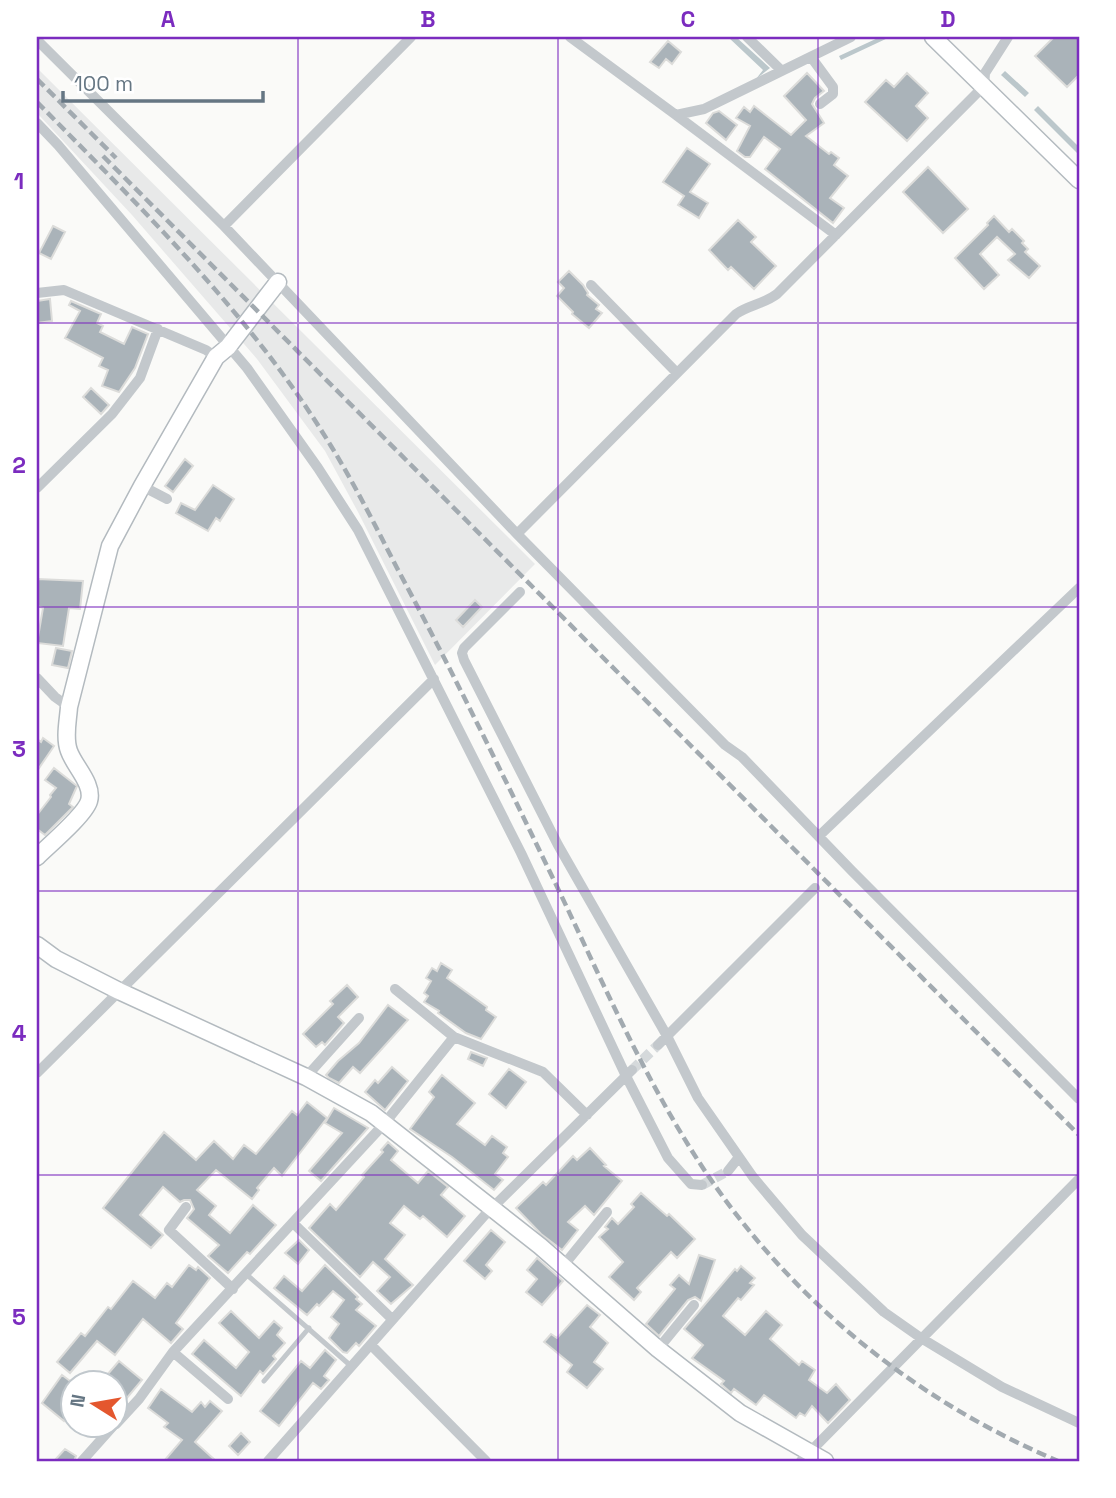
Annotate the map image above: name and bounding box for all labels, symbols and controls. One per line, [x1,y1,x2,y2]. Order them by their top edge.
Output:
text: A [161,4,176,34]
text: B [420,4,436,34]
text: C [681,4,695,34]
text: D [940,4,956,34]
scale bar [63,60,262,104]
text: 100 m [74,70,133,97]
text: 1 [14,166,24,196]
text: 2 [12,450,26,480]
text: 3 [12,734,26,764]
text: 4 [12,1018,27,1048]
text: 5 [12,1302,26,1332]
north arrow [60,1368,130,1438]
text: N [64,1392,91,1409]

